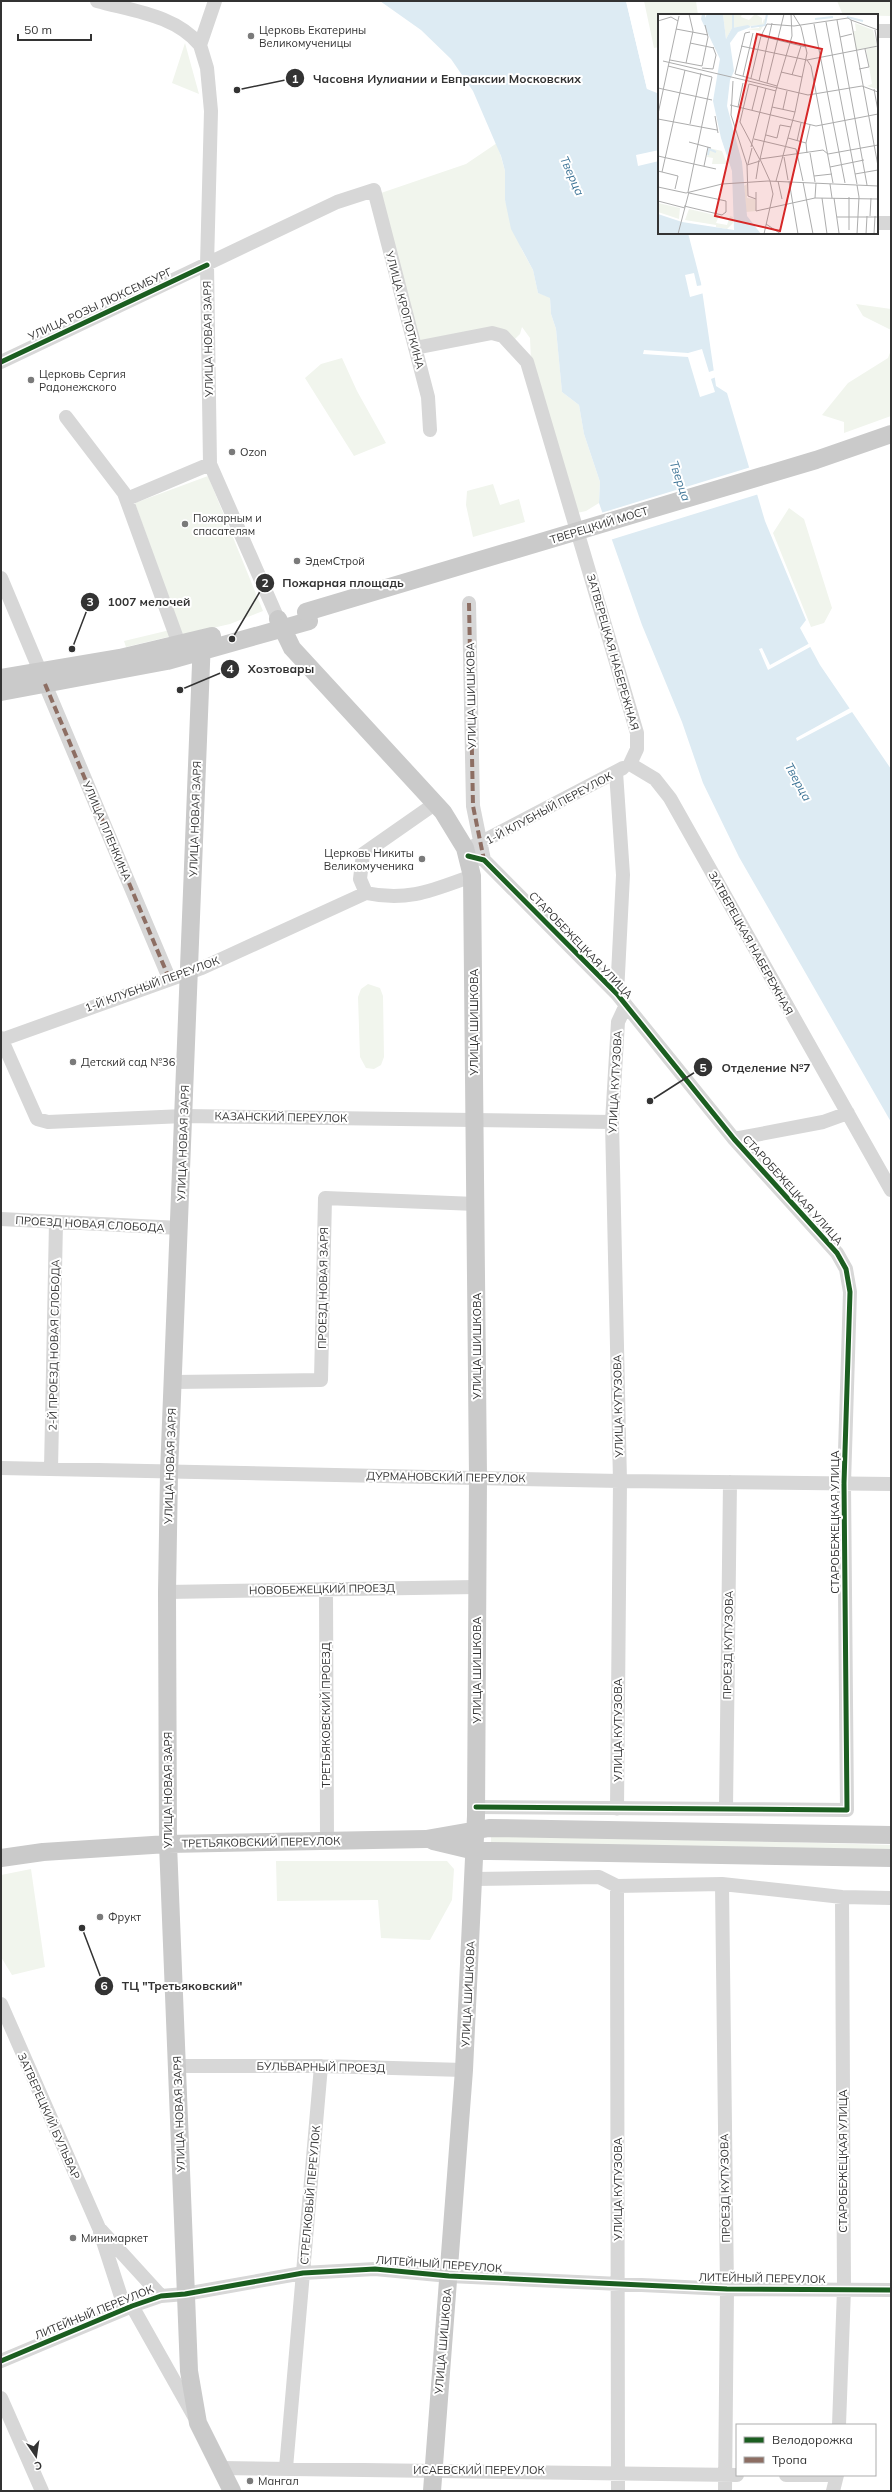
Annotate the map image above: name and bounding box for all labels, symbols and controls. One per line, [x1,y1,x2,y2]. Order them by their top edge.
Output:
inset map [658,14,878,234]
scale bar [18,16,91,42]
text: 50 m [24,22,52,37]
place label: Церковь Екатерины Великомученицы [259,23,366,50]
marker: Церковь Екатерины Великомученицы [246,31,256,41]
callout: Часовня Иулиании и Евпраксии Московских [285,66,589,90]
text: 1 [291,71,299,86]
text: Часовня Иулиании и Евпраксии Московских [313,71,581,86]
water label: Тверца [557,154,588,198]
street label: УЛИЦА КРОПОТКИНА [382,249,427,370]
street label: УЛИЦА РОЗЫ ЛЮКСЕМБУРГ [25,264,174,344]
street label: УЛИЦА НОВАЯ ЗАРЯ [200,281,216,398]
place label: Церковь Сергия Радонежского [39,367,126,394]
marker: Церковь Сергия Радонежского [26,375,36,385]
place label: Ozon [240,445,267,459]
marker: Ozon [227,447,237,457]
water label: Тверца [667,459,694,503]
street label: ТВЕРЕЦКИЙ МОСТ [548,503,650,547]
place label: Пожарным и спасателям [193,511,262,538]
marker: Пожарным и спасателям [180,519,190,529]
place label: ЭдемСтрой [305,554,365,568]
marker: ЭдемСтрой [292,556,302,566]
callout: Пожарная площадь [255,571,412,595]
street label: ЗАТВЕРЕЦКАЯ НАБЕРЕЖНАЯ [584,572,642,732]
text: 2 [261,575,269,590]
text: Пожарная площадь [282,575,404,590]
callout: 1007 мелочей [80,590,199,614]
text: 3 [86,594,94,609]
text: 1007 мелочей [108,594,190,609]
street label: УЛИЦА ШИШКОВА [463,642,479,751]
callout: Хозтовары [220,657,322,681]
text: 4 [226,661,234,676]
text: Хозтовары [247,661,314,676]
water label: Тверца [782,760,815,804]
street label: УЛИЦА НОВАЯ ЗАРЯ [186,761,204,878]
street label: 1-Й КЛУБНЫЙ ПЕРЕУЛОК [483,768,616,847]
street label: УЛИЦА ПЛЕНКИНА [79,778,134,883]
place label: Церковь Никиты Великомученика [324,846,414,873]
marker: Церковь Никиты Великомученика [417,854,427,864]
street label: ЗАТВЕРЕЦКАЯ НАБЕРЕЖНАЯ [706,869,796,1017]
street label: СТАРОБЕЖЕЦКАЯ УЛИЦА [526,889,636,1001]
street label: 1-Й КЛУБНЫЙ ПЕРЕУЛОК [83,953,222,1015]
street label: УЛИЦА ШИШКОВА [467,969,481,1076]
street label: УЛИЦА КУТУЗОВА [605,1030,625,1135]
place label: Детский сад №36 [81,1055,176,1069]
callout: Отделение №7 [693,1055,818,1079]
marker: Детский сад №36 [68,1057,78,1067]
text: 5 [699,1060,707,1075]
text: Отделение №7 [722,1060,810,1075]
street label: УЛИЦА НОВАЯ ЗАРЯ [174,1085,192,1202]
street label: КАЗАНСКИЙ ПЕРЕУЛОК [215,1109,348,1125]
street label: СТАРОБЕЖЕЦКАЯ УЛИЦА [740,1132,846,1248]
street label: ПРОЕЗД НОВАЯ СЛОБОДА [15,1213,165,1235]
street label: ПРОЕЗД НОВАЯ ЗАРЯ [315,1227,331,1349]
street label: 2-Й ПРОЕЗД НОВАЯ СЛОБОДА [46,1259,62,1431]
street label: УЛИЦА ШИШКОВА [470,1293,484,1400]
street label: УЛИЦА КУТУЗОВА [610,1354,626,1459]
street label: УЛИЦА НОВАЯ ЗАРЯ [161,1408,179,1525]
street label: СТАРОБЕЖЕЦКАЯ УЛИЦА [828,1450,842,1594]
street label: ДУРМАНОВСКИЙ ПЕРЕУЛОК [366,1469,526,1485]
street label: НОВОБЕЖЕЦКИЙ ПРОЕЗД [249,1581,395,1597]
street label: ПРОЕЗД КУТУЗОВА [720,1590,736,1700]
street label: УЛИЦА ШИШКОВА [470,1617,484,1724]
street label: ТРЕТЬЯКОВСКИЙ ПРОЕЗД [319,1642,333,1788]
street label: УЛИЦА КУТУЗОВА [611,1678,625,1783]
street label: УЛИЦА НОВАЯ ЗАРЯ [161,1732,175,1849]
street label: ТРЕТЬЯКОВСКИЙ ПЕРЕУЛОК [181,1834,341,1850]
place label: Фрукт [108,1910,141,1924]
marker: Фрукт [95,1912,105,1922]
street label: УЛИЦА ШИШКОВА [458,1940,478,2049]
callout: ТЦ "Третьяковский" [94,1974,251,1998]
text: 6 [100,1978,108,1993]
text: ТЦ "Третьяковский" [122,1978,242,1993]
street label: ЗАТВЕРЕЦКИЙ БУЛЬВАР [15,2051,83,2181]
street label: УЛИЦА НОВАЯ ЗАРЯ [170,2056,188,2173]
street label: БУЛЬВАРНЫЙ ПРОЕЗД [257,2059,386,2075]
street label: СТАРОБЕЖЕЦКАЯ УЛИЦА [836,2089,850,2233]
street label: СТРЕЛКОВЫЙ ПЕРЕУЛОК [297,2124,323,2265]
street label: ПРОЕЗД КУТУЗОВА [717,2133,733,2243]
street label: УЛИЦА КУТУЗОВА [611,2137,625,2242]
place label: Минимаркет [81,2231,148,2245]
marker: Минимаркет [68,2233,78,2243]
street label: ЛИТЕЙНЫЙ ПЕРЕУЛОК [375,2253,504,2275]
street label: ЛИТЕЙНЫЙ ПЕРЕУЛОК [698,2270,826,2286]
street label: ЛИТЕЙНЫЙ ПЕРЕУЛОК [33,2281,156,2342]
street label: УЛИЦА ШИШКОВА [431,2287,455,2396]
legend [736,2424,876,2476]
text: Велодорожка [772,2432,853,2447]
north arrow [16,2436,56,2476]
text: Тропа [772,2452,807,2467]
text: С [33,2458,44,2474]
street label: ИСАЕВСКИЙ ПЕРЕУЛОК [413,2463,546,2477]
place label: Мангал [258,2474,299,2488]
marker: Мангал [245,2476,255,2486]

